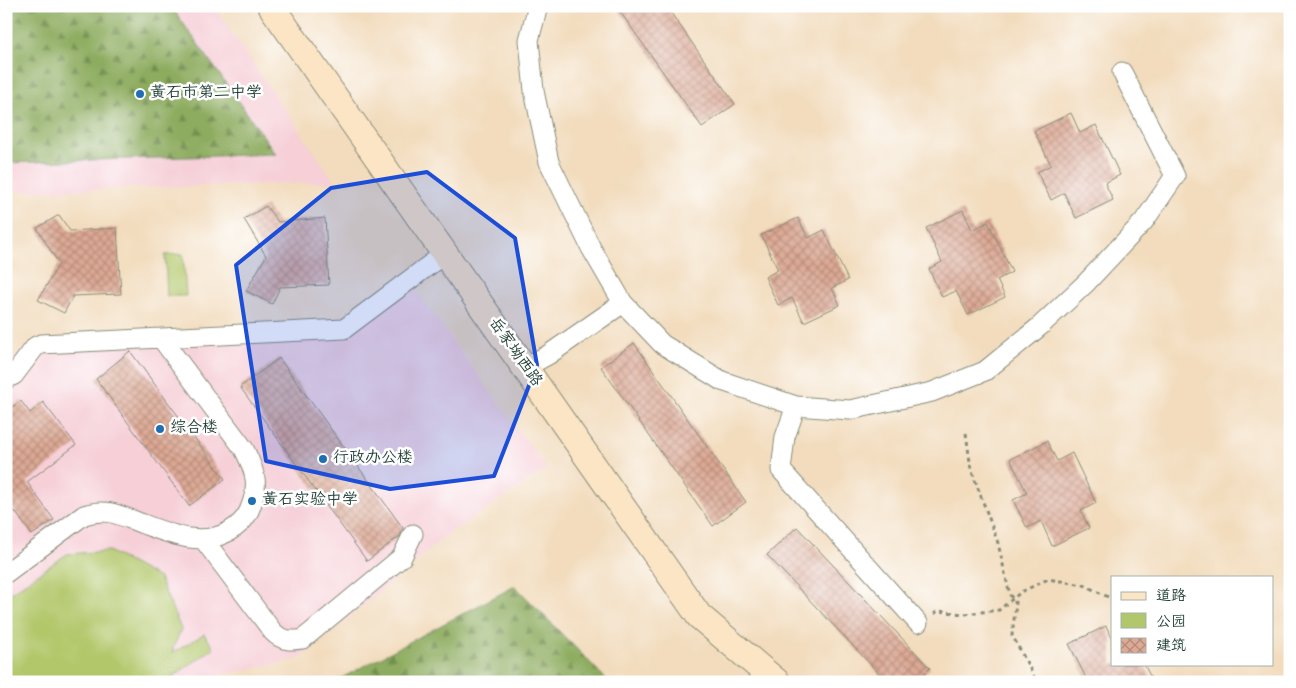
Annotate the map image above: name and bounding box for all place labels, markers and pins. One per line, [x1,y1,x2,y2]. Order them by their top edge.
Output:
place label: 黄石市第二中学 [150,83,262,104]
marker: 黄石市第二中学 [134,88,146,100]
place label: 综合楼 [170,418,218,439]
marker: 综合楼 [154,423,166,435]
place label: 行政办公楼 [333,449,413,469]
marker: 行政办公楼 [317,453,329,465]
place label: 黄石实验中学 [262,490,358,511]
marker: 黄石实验中学 [246,495,258,507]

